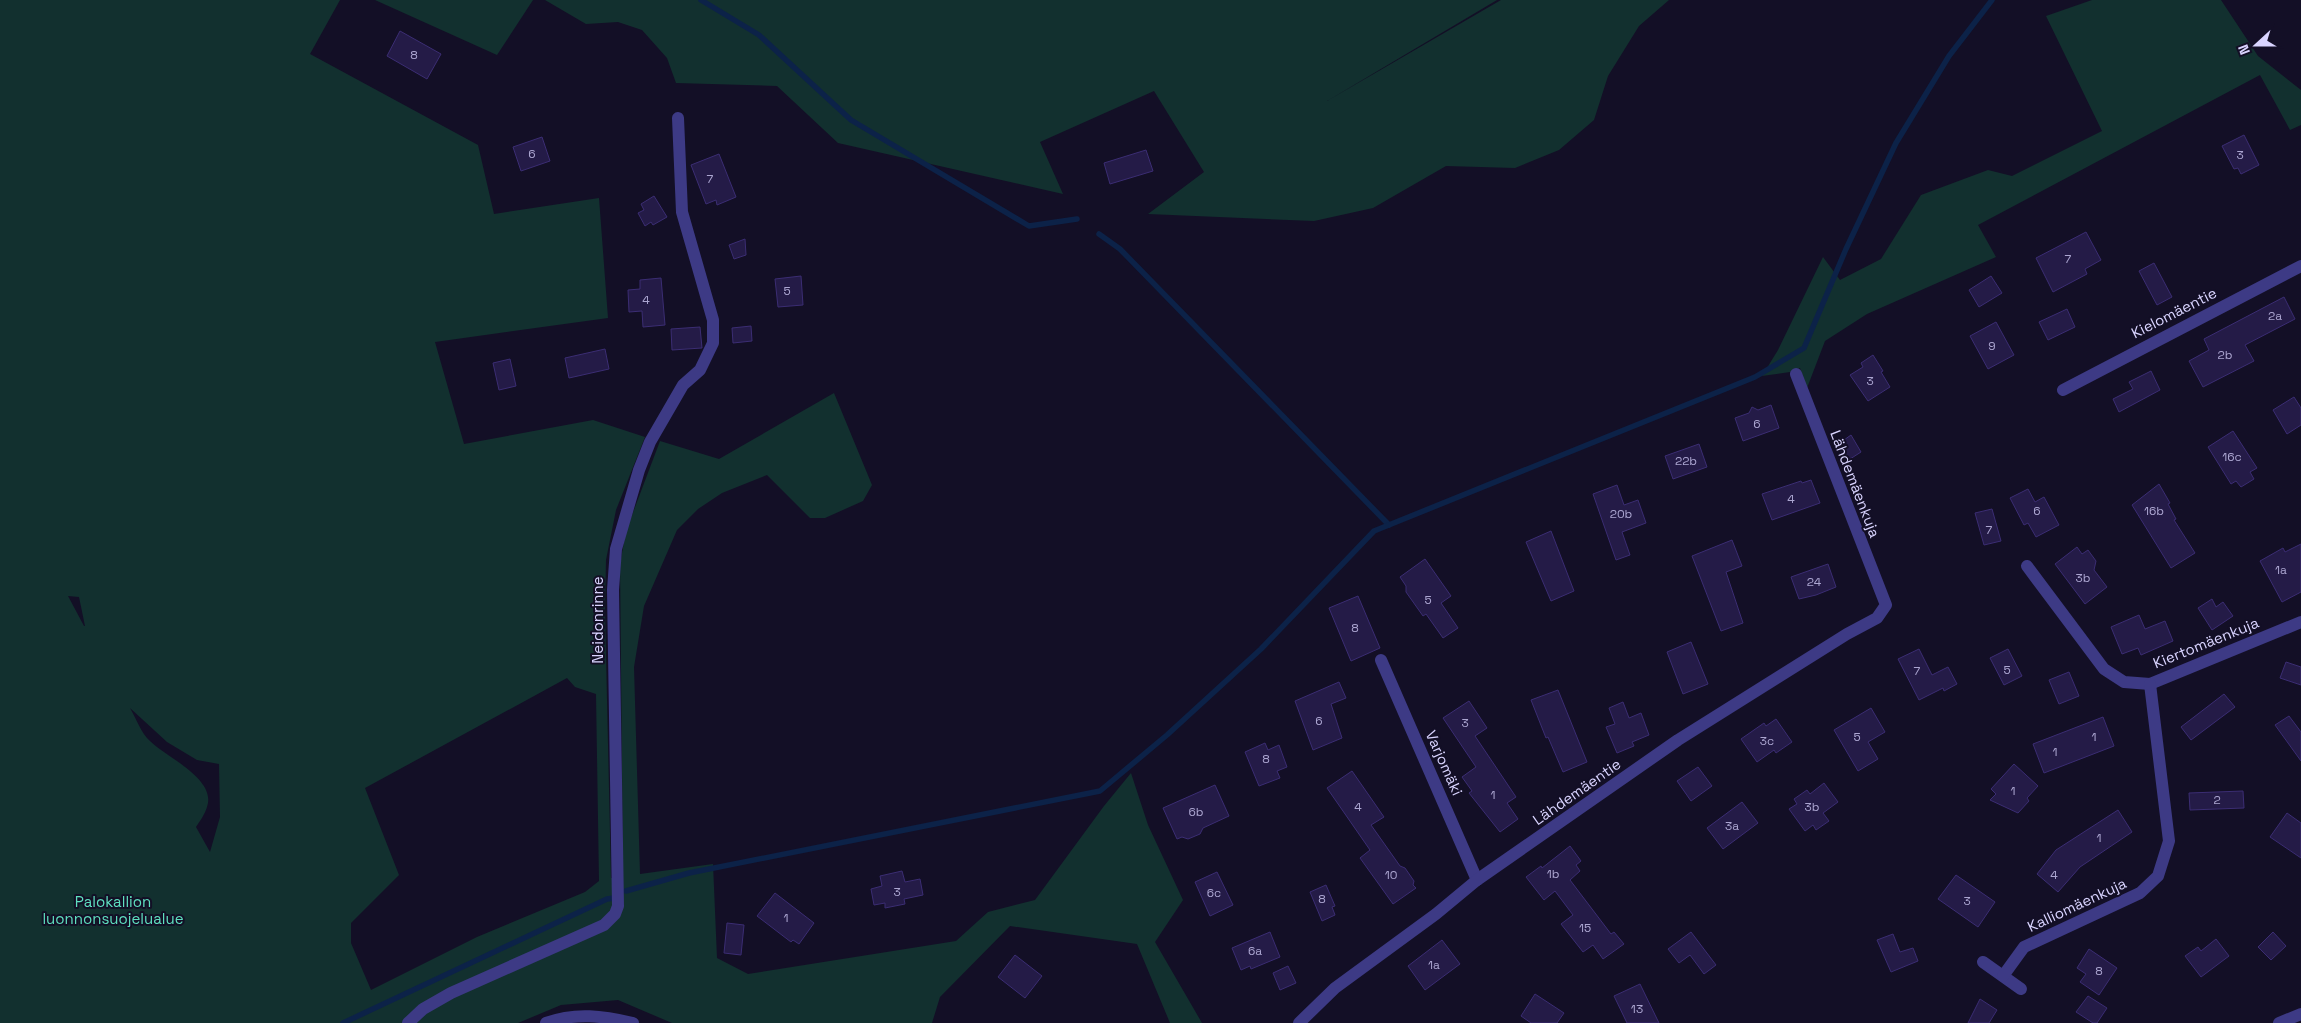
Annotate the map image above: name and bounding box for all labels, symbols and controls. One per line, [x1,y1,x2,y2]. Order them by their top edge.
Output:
north arrow [2231,20,2281,70]
text: N [2234,42,2254,57]
house number: 8 [410,47,418,63]
house number: 6 [528,146,536,162]
house number: 3 [2236,147,2244,163]
house number: 7 [707,171,714,187]
house number: 7 [2065,251,2072,267]
house number: 5 [783,283,791,299]
street label: Kielomäentie [2128,283,2220,342]
house number: 4 [642,292,650,308]
house number: 2a [2268,308,2282,324]
house number: 9 [1988,338,1996,354]
house number: 2b [2218,347,2233,363]
house number: 3 [1866,373,1874,389]
house number: 6 [1753,416,1761,432]
street label: Lähdemäenkuja [1826,427,1885,541]
house number: 16c [2222,449,2242,465]
house number: 22b [1675,453,1697,469]
house number: 4 [1787,491,1795,507]
house number: 6 [2033,503,2041,519]
house number: 16b [2144,503,2164,519]
house number: 20b [1610,506,1633,522]
house number: 7 [1986,522,1993,538]
house number: 1a [2275,562,2287,578]
house number: 3b [2076,570,2091,586]
house number: 24 [1807,574,1822,590]
street label: Neidonrinne [588,576,607,664]
house number: 5 [1424,592,1432,608]
street label: Kiertomäenkuja [2150,613,2262,672]
house number: 8 [1351,620,1359,636]
house number: 5 [2003,662,2011,678]
house number: 7 [1914,663,1921,679]
house number: 6 [1315,713,1323,729]
house number: 3 [1461,715,1469,731]
street label: Varjomäki [1422,727,1467,798]
house number: 5 [1853,729,1861,745]
house number: 1 [2091,729,2097,745]
house number: 3c [1760,733,1774,749]
house number: 1 [2052,744,2058,760]
house number: 8 [1262,751,1270,767]
street label: Lähdemäentie [1529,754,1625,829]
house number: 1 [2010,783,2016,799]
house number: 1 [1490,787,1496,803]
house number: 2 [2213,792,2221,808]
house number: 4 [1354,799,1362,815]
house number: 3b [1805,799,1820,815]
house number: 6b [1188,804,1204,820]
house number: 3a [1725,818,1739,834]
house number: 1 [2096,830,2102,846]
house number: 1b [1547,866,1560,882]
house number: 10 [1385,867,1397,883]
house number: 4 [2050,867,2058,883]
street label: Kalliomäenkuja [2024,873,2130,936]
house number: 3 [893,884,901,900]
house number: 6c [1207,885,1221,901]
house number: 8 [1318,891,1326,907]
park label: Palokallion luonnonsuojelualue [42,892,184,928]
house number: 3 [1963,893,1971,909]
house number: 1 [783,910,789,926]
house number: 15 [1579,920,1591,936]
house number: 6a [1248,943,1262,959]
house number: 1a [1428,957,1440,973]
house number: 8 [2095,963,2103,979]
house number: 13 [1631,1001,1643,1017]

